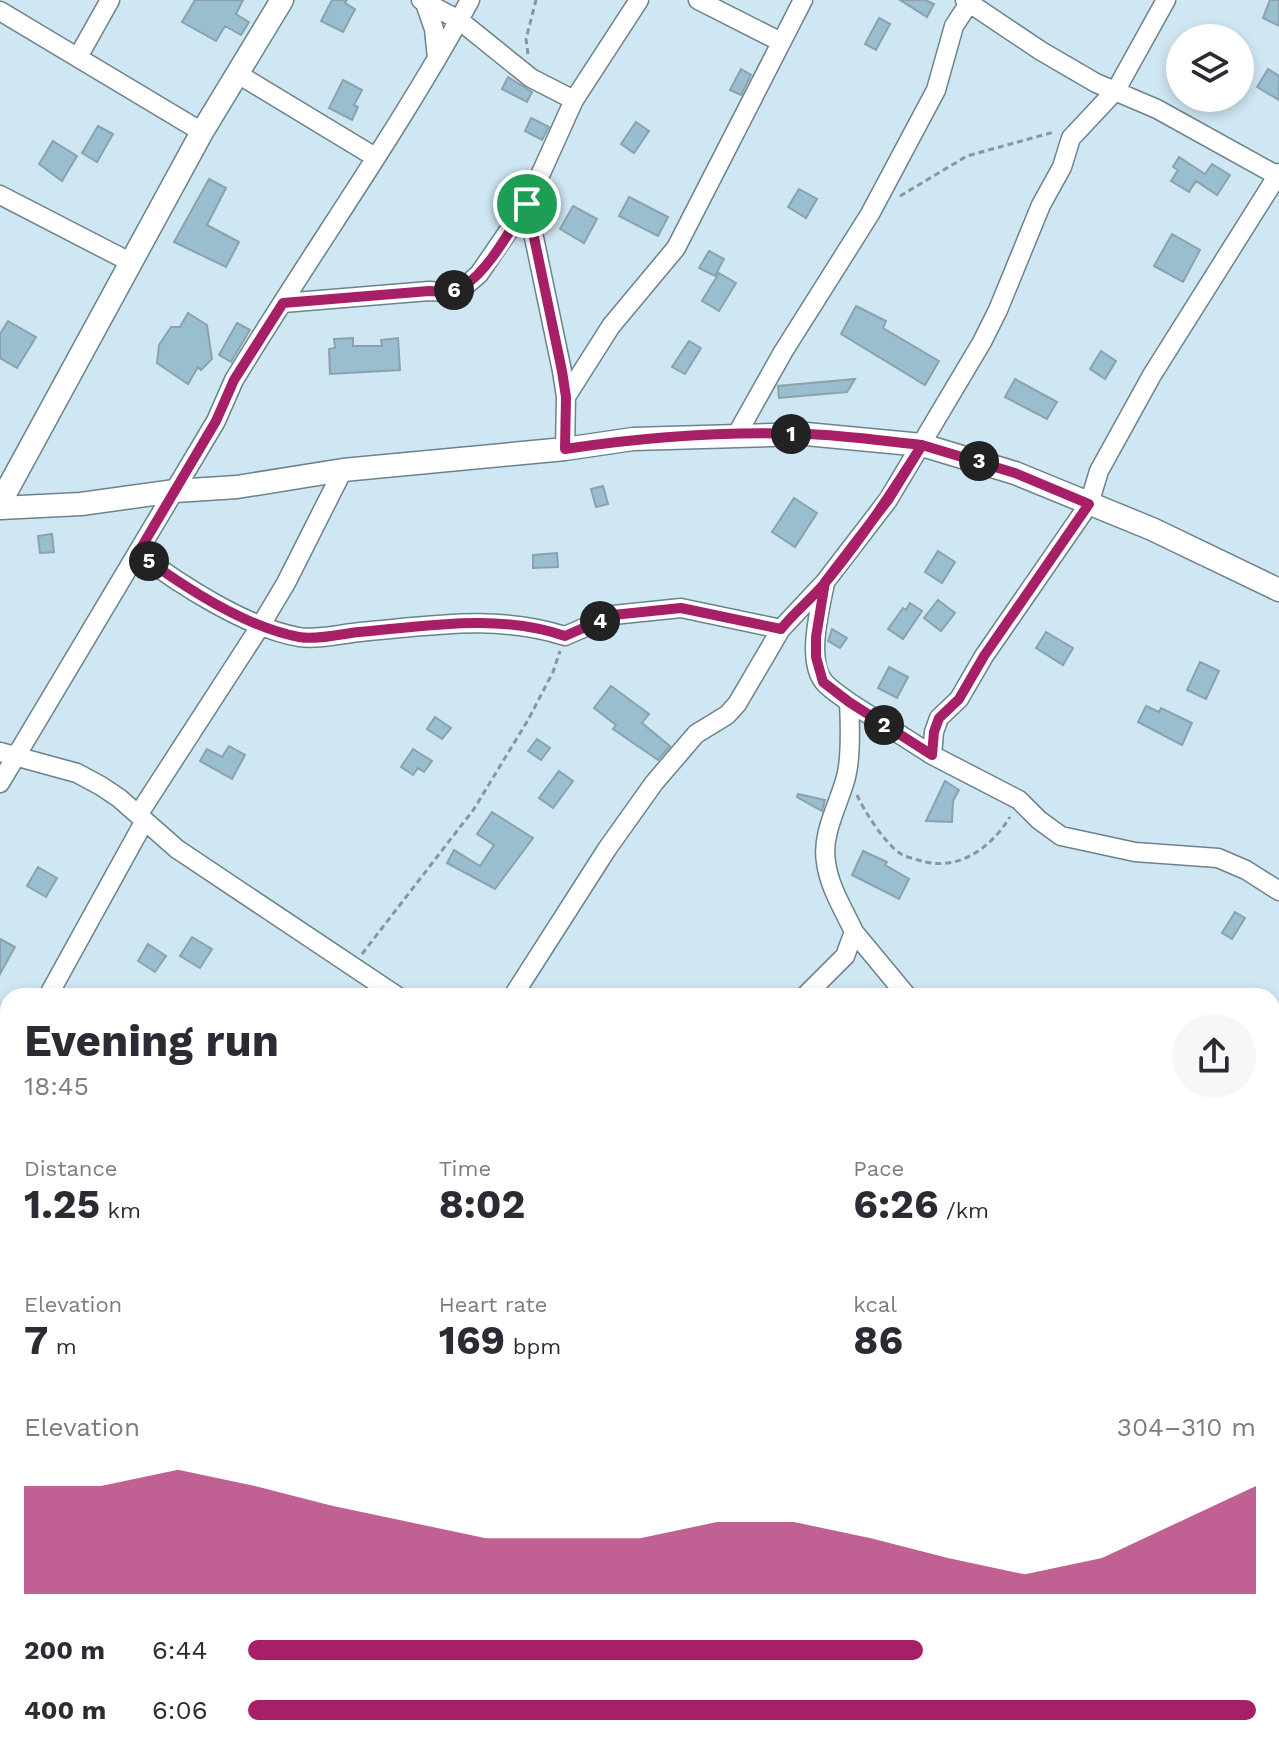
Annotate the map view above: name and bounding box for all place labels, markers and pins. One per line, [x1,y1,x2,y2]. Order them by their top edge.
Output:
pin [493,170,561,238]
pin: 6 [434,270,474,310]
pin: 1 [771,414,811,454]
pin: 3 [959,441,999,481]
pin: 5 [129,541,169,581]
pin: 4 [580,601,620,641]
pin: 2 [864,705,904,745]

